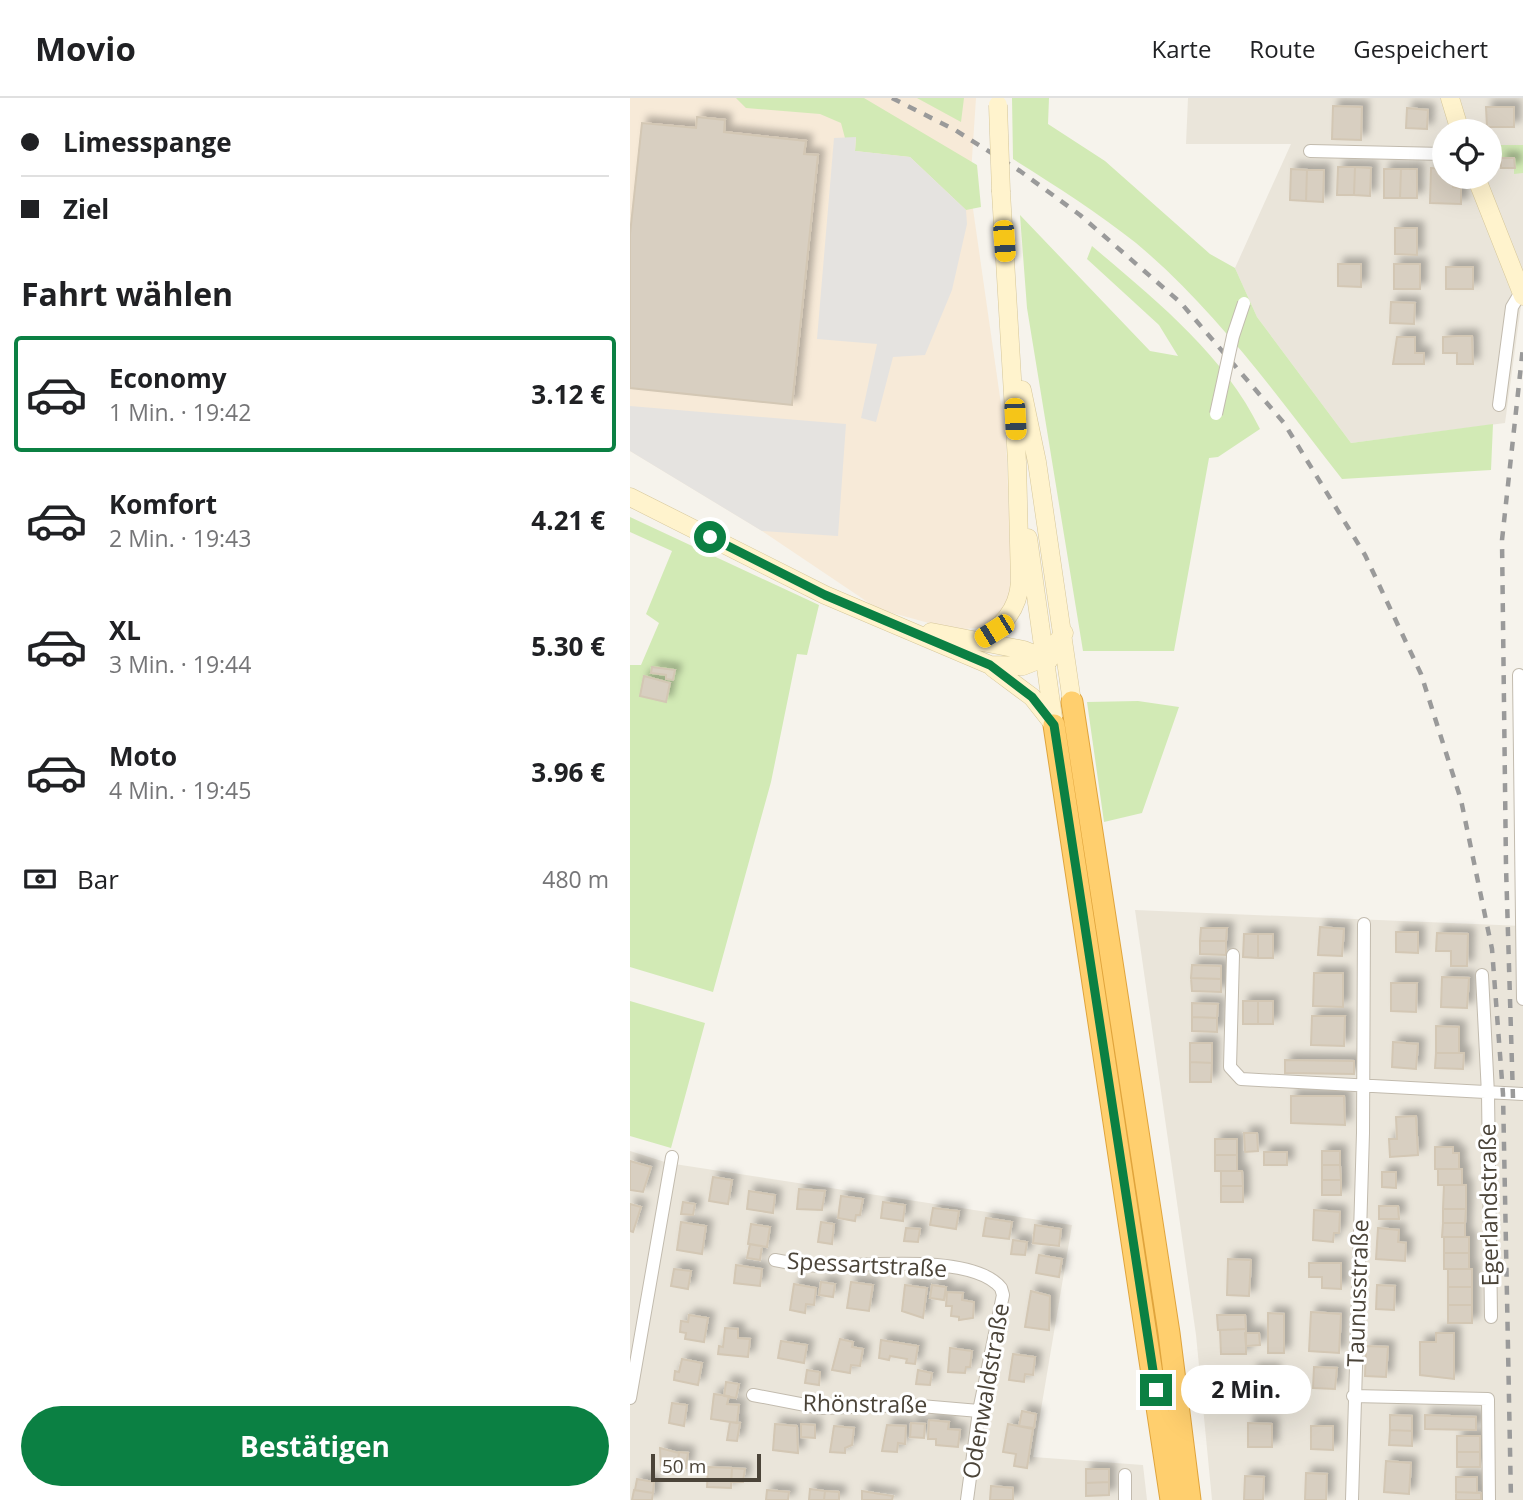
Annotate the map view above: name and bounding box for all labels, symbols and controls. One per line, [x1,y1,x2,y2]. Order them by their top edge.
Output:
text: Movio [35,26,136,71]
text: Karte [1151,32,1211,65]
text: Route [1249,32,1315,65]
text: Gespeichert [1353,32,1488,65]
map controls [1432,119,1502,189]
button: locate [1432,119,1502,189]
text: Limesspange [63,124,232,160]
text: Ziel [63,191,109,227]
car [993,219,1016,263]
text: Fahrt wählen [21,272,233,315]
text: Economy [109,360,227,396]
icon: car [25,363,88,426]
text: 3.12 € [531,376,605,412]
text: 1 Min. · 19:42 [109,396,251,428]
car [1004,397,1027,441]
text: Komfort [109,486,217,522]
icon: car [25,489,88,552]
text: 4.21 € [531,502,605,538]
route start [694,521,726,553]
text: 2 Min. · 19:43 [109,522,251,554]
car [971,611,1018,651]
text: XL [109,612,141,648]
icon: car [25,615,88,678]
text: 5.30 € [531,628,605,664]
text: 3 Min. · 19:44 [109,648,251,680]
text: Moto [109,738,177,774]
icon: car [25,741,88,804]
text: 3.96 € [531,754,605,790]
text: 4 Min. · 19:45 [109,774,251,806]
icon: cash [21,860,59,898]
text: Bar [77,861,119,897]
text: 480 m [542,863,609,895]
street label: Egerlandstraße [1471,1123,1505,1287]
street label: Taunusstraße [1338,1219,1376,1367]
street label: Spessartstraße [786,1244,948,1284]
street label: Odenwaldstraße [954,1300,1016,1481]
callout: 2 Min. [1180,1366,1310,1414]
text: 2 Min. [1211,1373,1281,1405]
route end [1140,1374,1172,1406]
street label: Rhönstraße [802,1386,928,1420]
button: Bestätigen [21,1406,609,1486]
scale bar [651,1451,761,1483]
text: 50 m [662,1453,706,1479]

